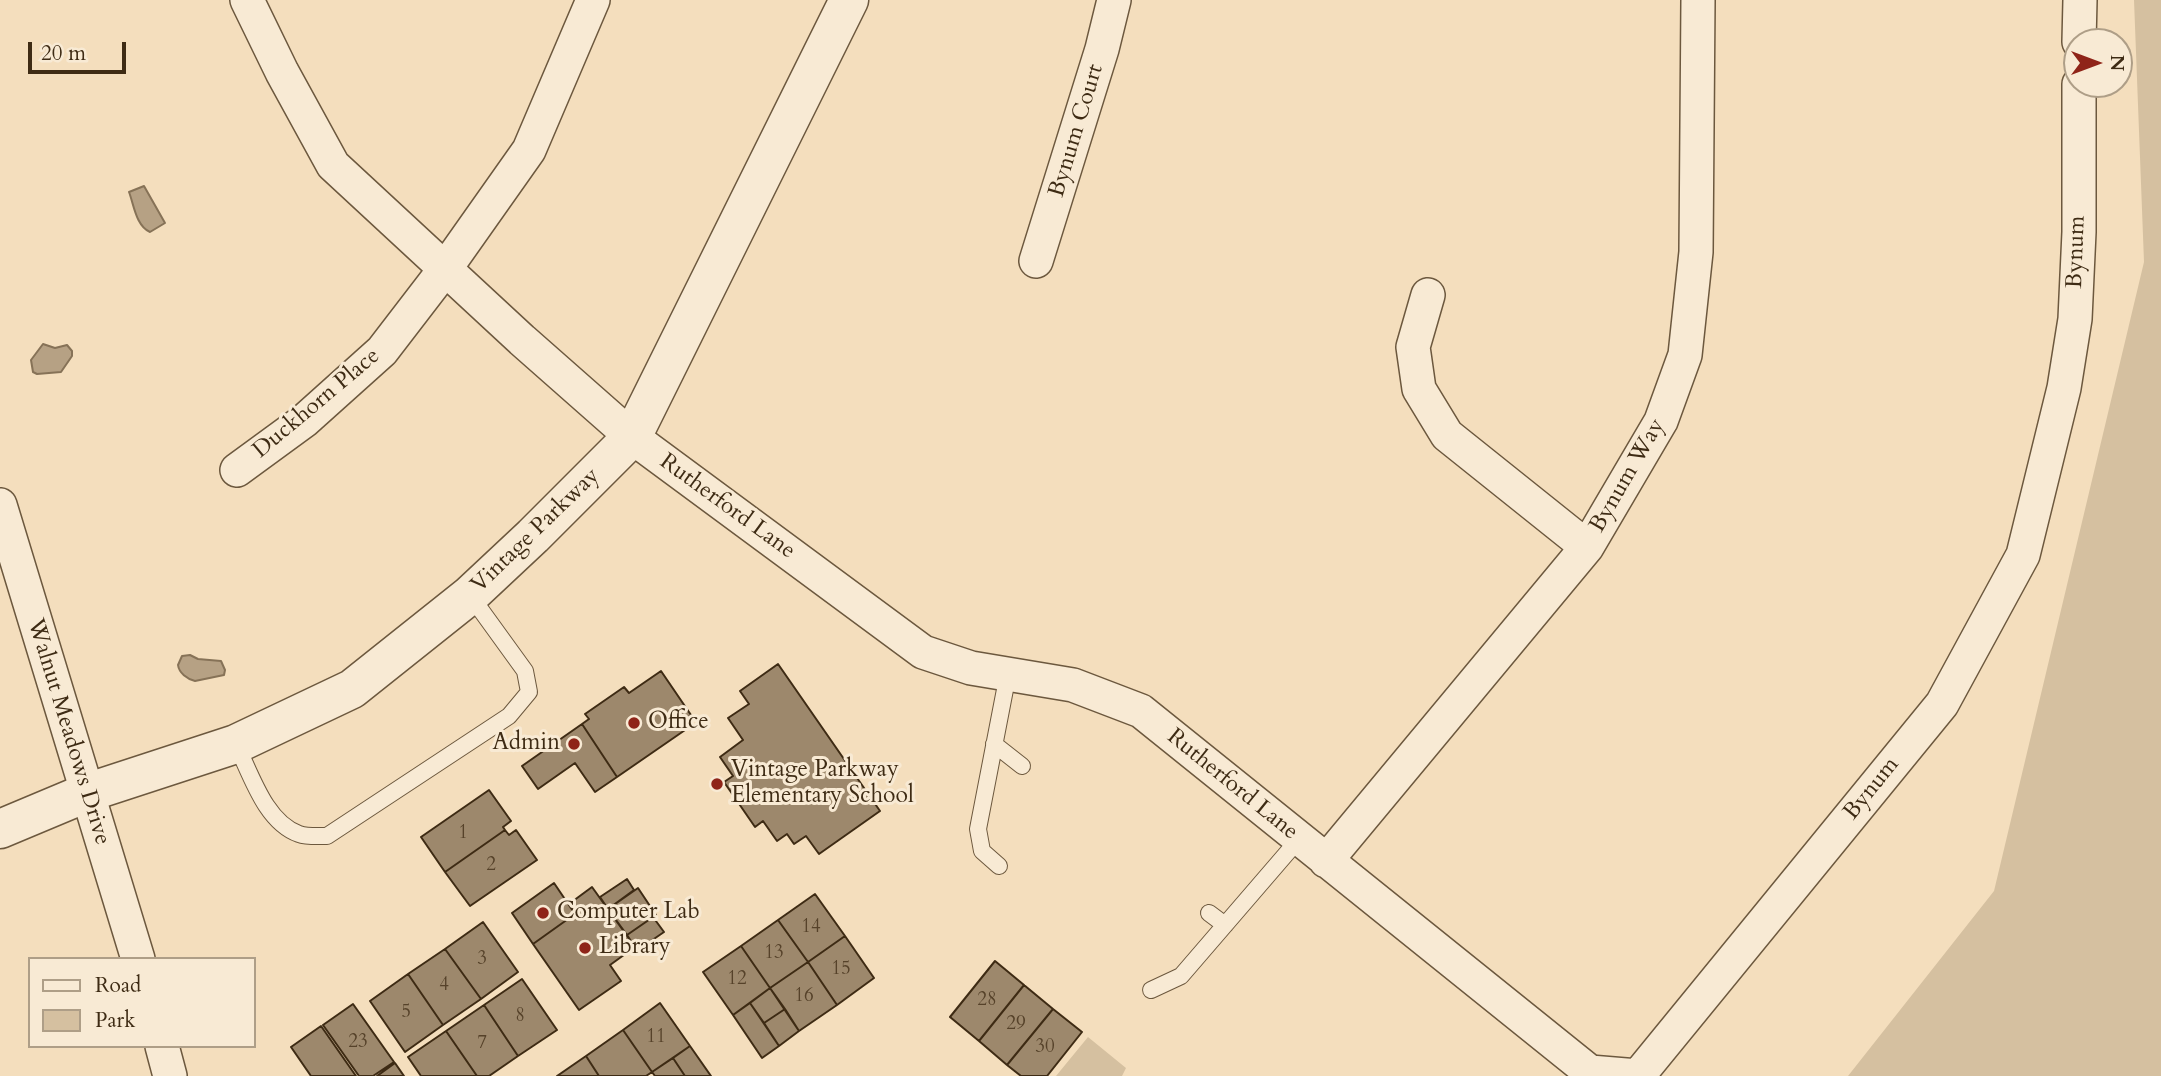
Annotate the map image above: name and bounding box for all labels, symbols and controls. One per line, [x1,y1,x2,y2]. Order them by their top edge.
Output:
scale bar [32,28,130,72]
north arrow [2063,28,2133,98]
text: 20 m [41,39,86,68]
text: N [2104,55,2130,71]
street label: Bynum Court [1044,61,1110,201]
street label: Bynum [2062,215,2092,289]
street label: Duckhorn Place [248,343,386,465]
street label: Bynum Way [1584,414,1672,538]
street label: Rutherford Lane [654,449,800,565]
street label: Vintage Parkway [466,463,606,599]
street label: Walnut Meadows Drive [20,616,116,848]
place label: Office [648,709,709,737]
marker: Office [626,715,642,731]
street label: Rutherford Lane [1161,724,1303,846]
place label: Admin [492,730,560,758]
marker: Admin [566,736,582,752]
street label: Bynum [1838,752,1906,826]
place label: Vintage Parkway Elementary School [731,757,914,811]
marker: Vintage Parkway Elementary School [709,776,725,792]
house number: 1 [458,823,468,845]
house number: 2 [486,855,496,877]
place label: Computer Lab [557,899,700,927]
marker: Computer Lab [535,905,551,921]
house number: 14 [801,917,821,939]
place label: Library [599,934,671,962]
marker: Library [577,940,593,956]
house number: 13 [764,943,784,965]
house number: 3 [477,949,487,971]
legend [28,957,256,1048]
house number: 15 [831,959,851,981]
house number: 12 [727,969,747,991]
text: Road [95,971,141,1000]
house number: 4 [439,975,449,997]
house number: 16 [794,986,814,1008]
house number: 28 [977,990,997,1012]
house number: 5 [401,1002,411,1024]
text: Park [95,1006,135,1035]
house number: 8 [515,1006,525,1028]
house number: 29 [1006,1014,1026,1036]
house number: 11 [646,1027,666,1049]
house number: 23 [348,1032,368,1054]
house number: 7 [477,1033,487,1055]
house number: 30 [1035,1037,1055,1059]

